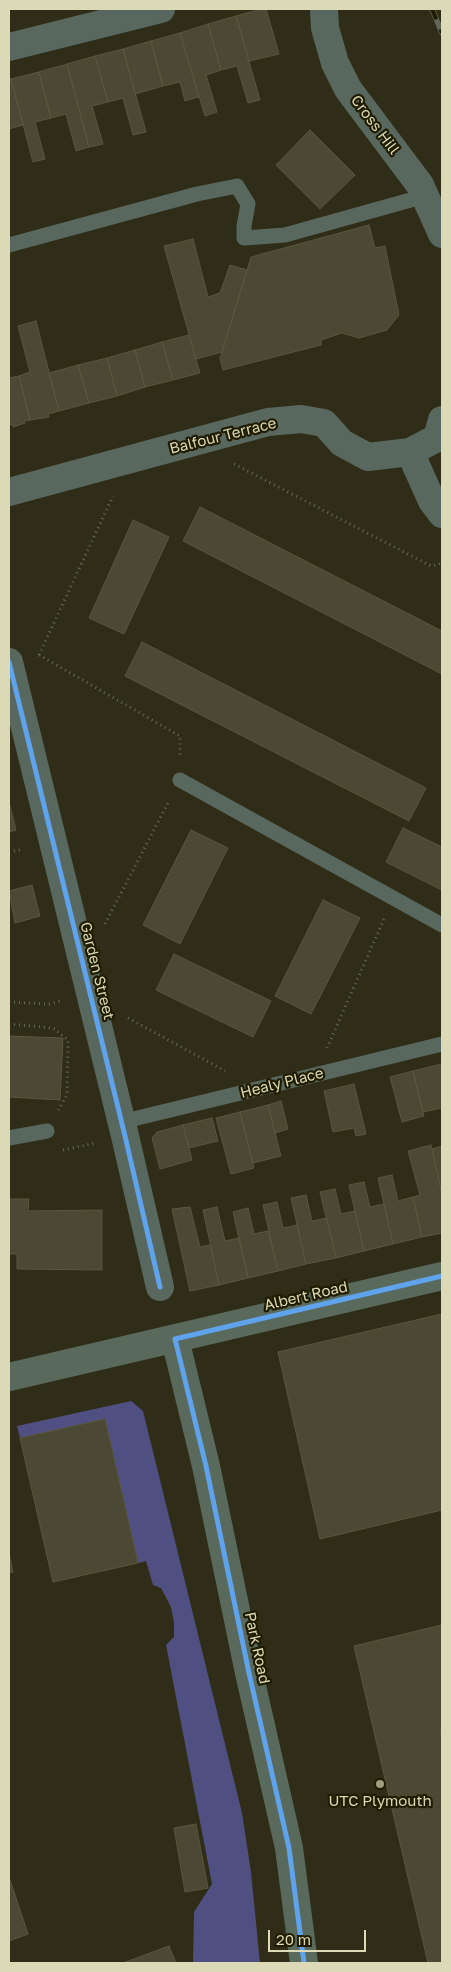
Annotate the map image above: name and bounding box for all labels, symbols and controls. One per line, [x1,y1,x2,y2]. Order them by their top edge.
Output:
street label: Cross Hill [347,92,403,158]
street label: Balfour Terrace [168,414,278,458]
street label: Garden Street [76,920,118,1022]
street label: Healy Place [238,1064,326,1102]
street label: Albert Road [263,1278,349,1314]
street label: Park Road [241,1610,273,1686]
marker: UTC Plymouth [374,1778,386,1790]
place label: UTC Plymouth [328,1792,432,1810]
scale bar [271,1920,368,1952]
text: 20 m [276,1930,311,1948]

